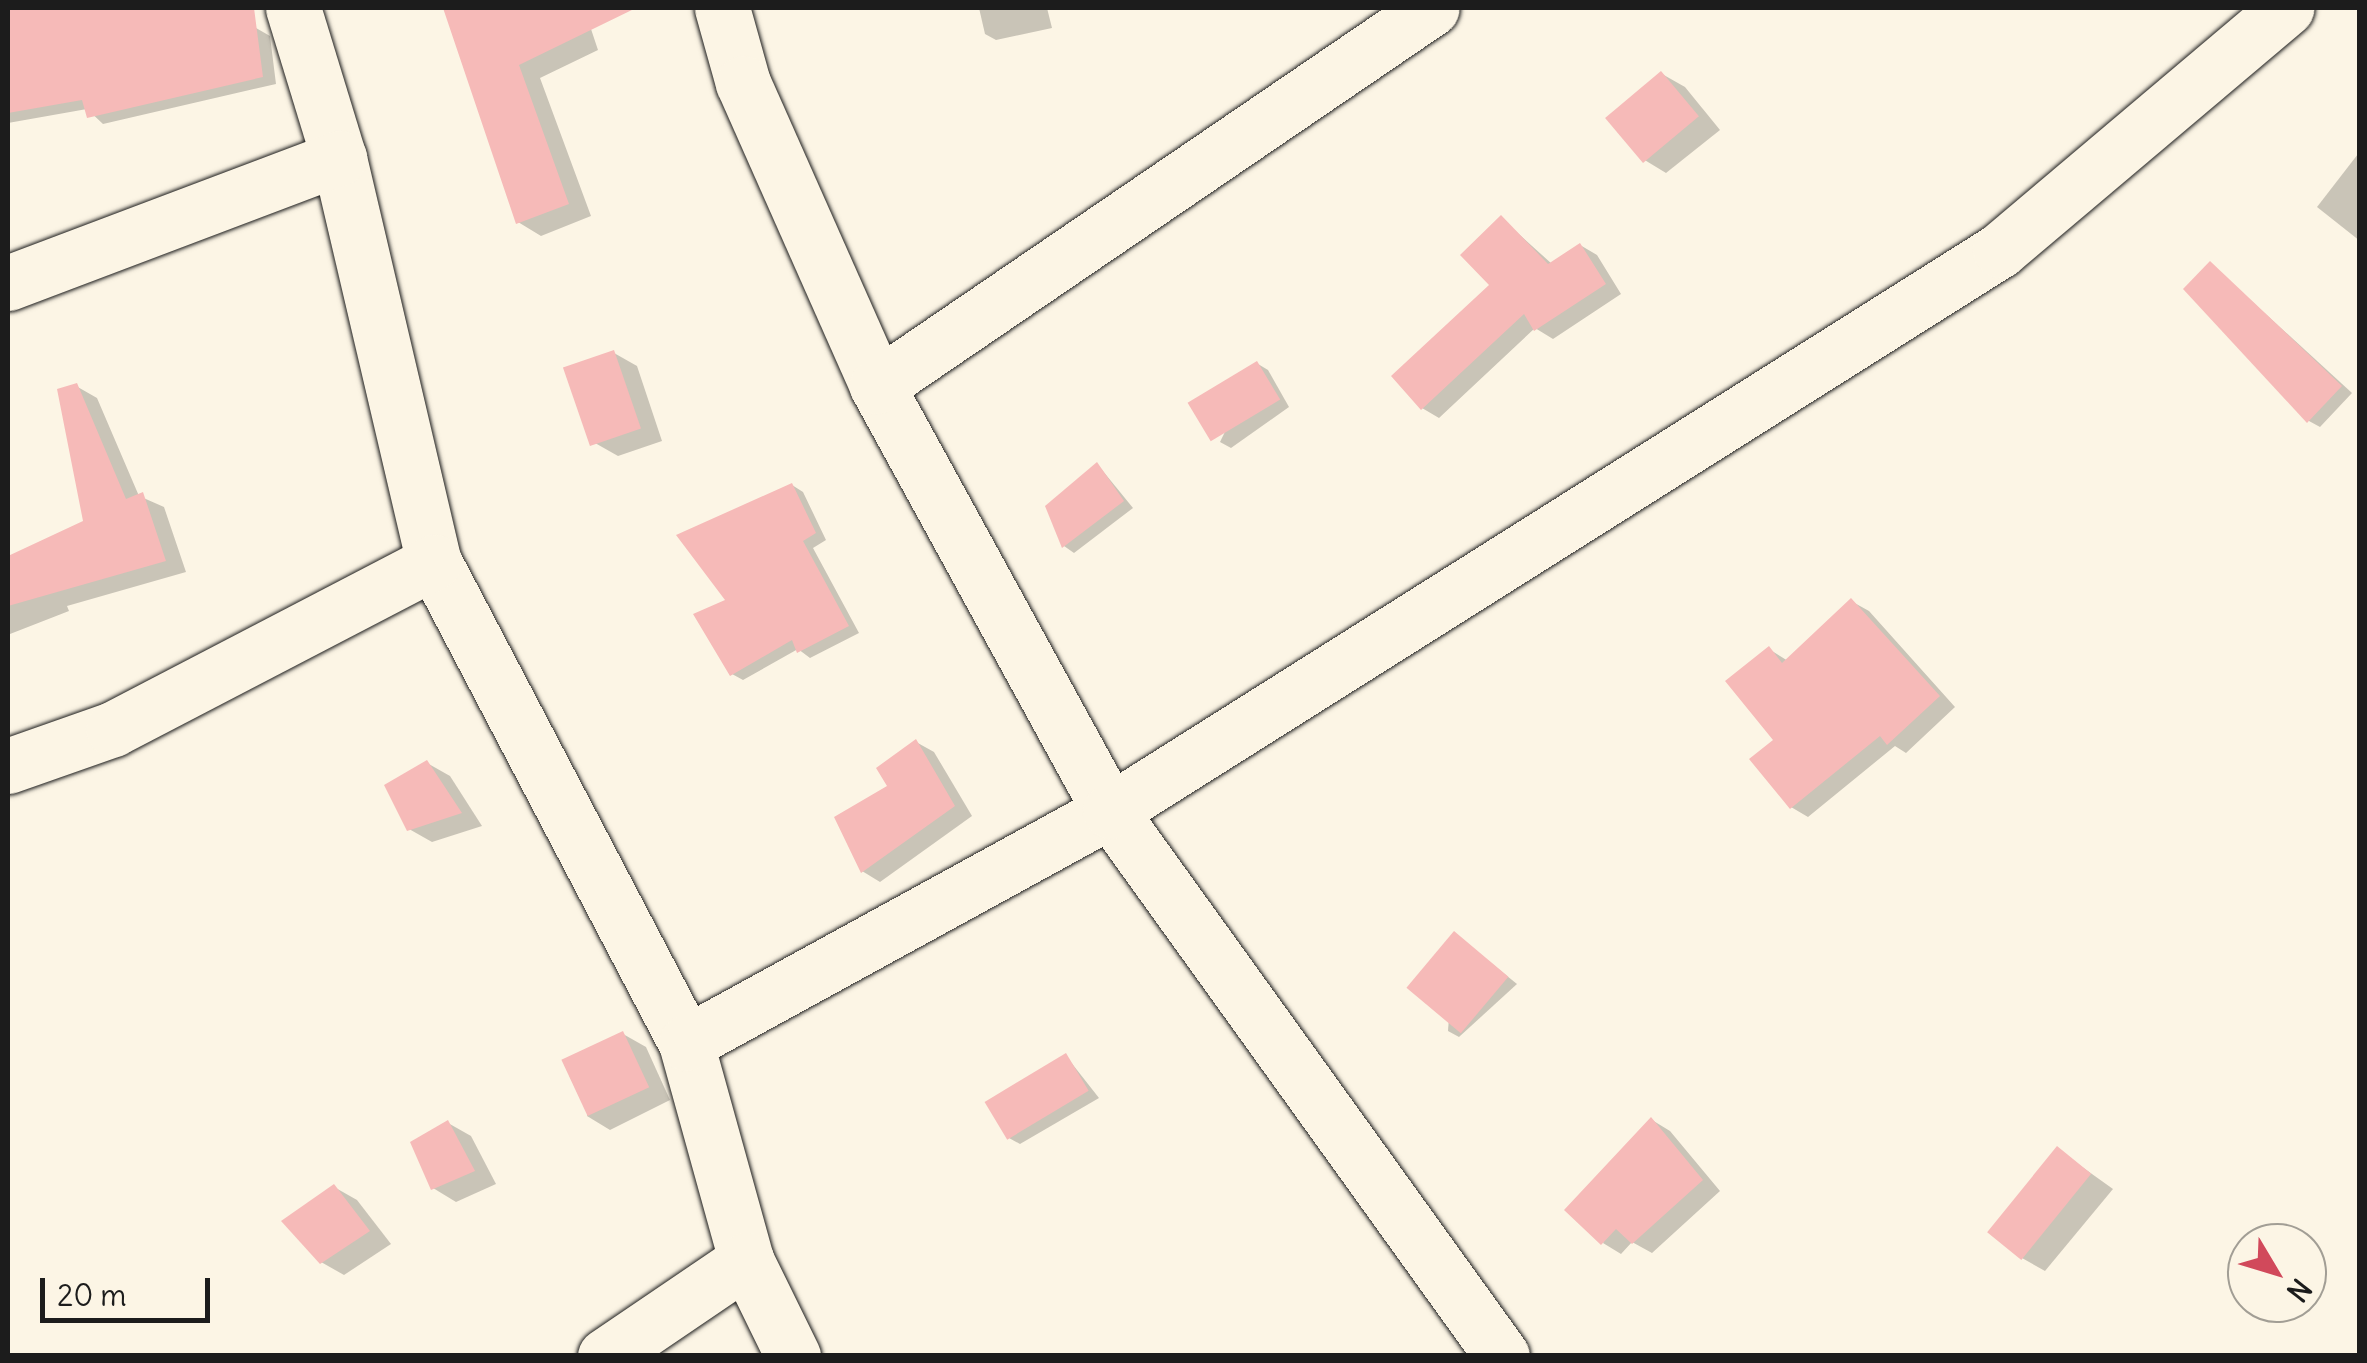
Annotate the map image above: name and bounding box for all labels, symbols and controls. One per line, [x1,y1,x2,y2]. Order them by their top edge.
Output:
north arrow [2227,1223,2327,1323]
scale bar [45,1258,215,1320]
text: N [2279,1272,2319,1309]
text: 20 m [57,1276,127,1314]

